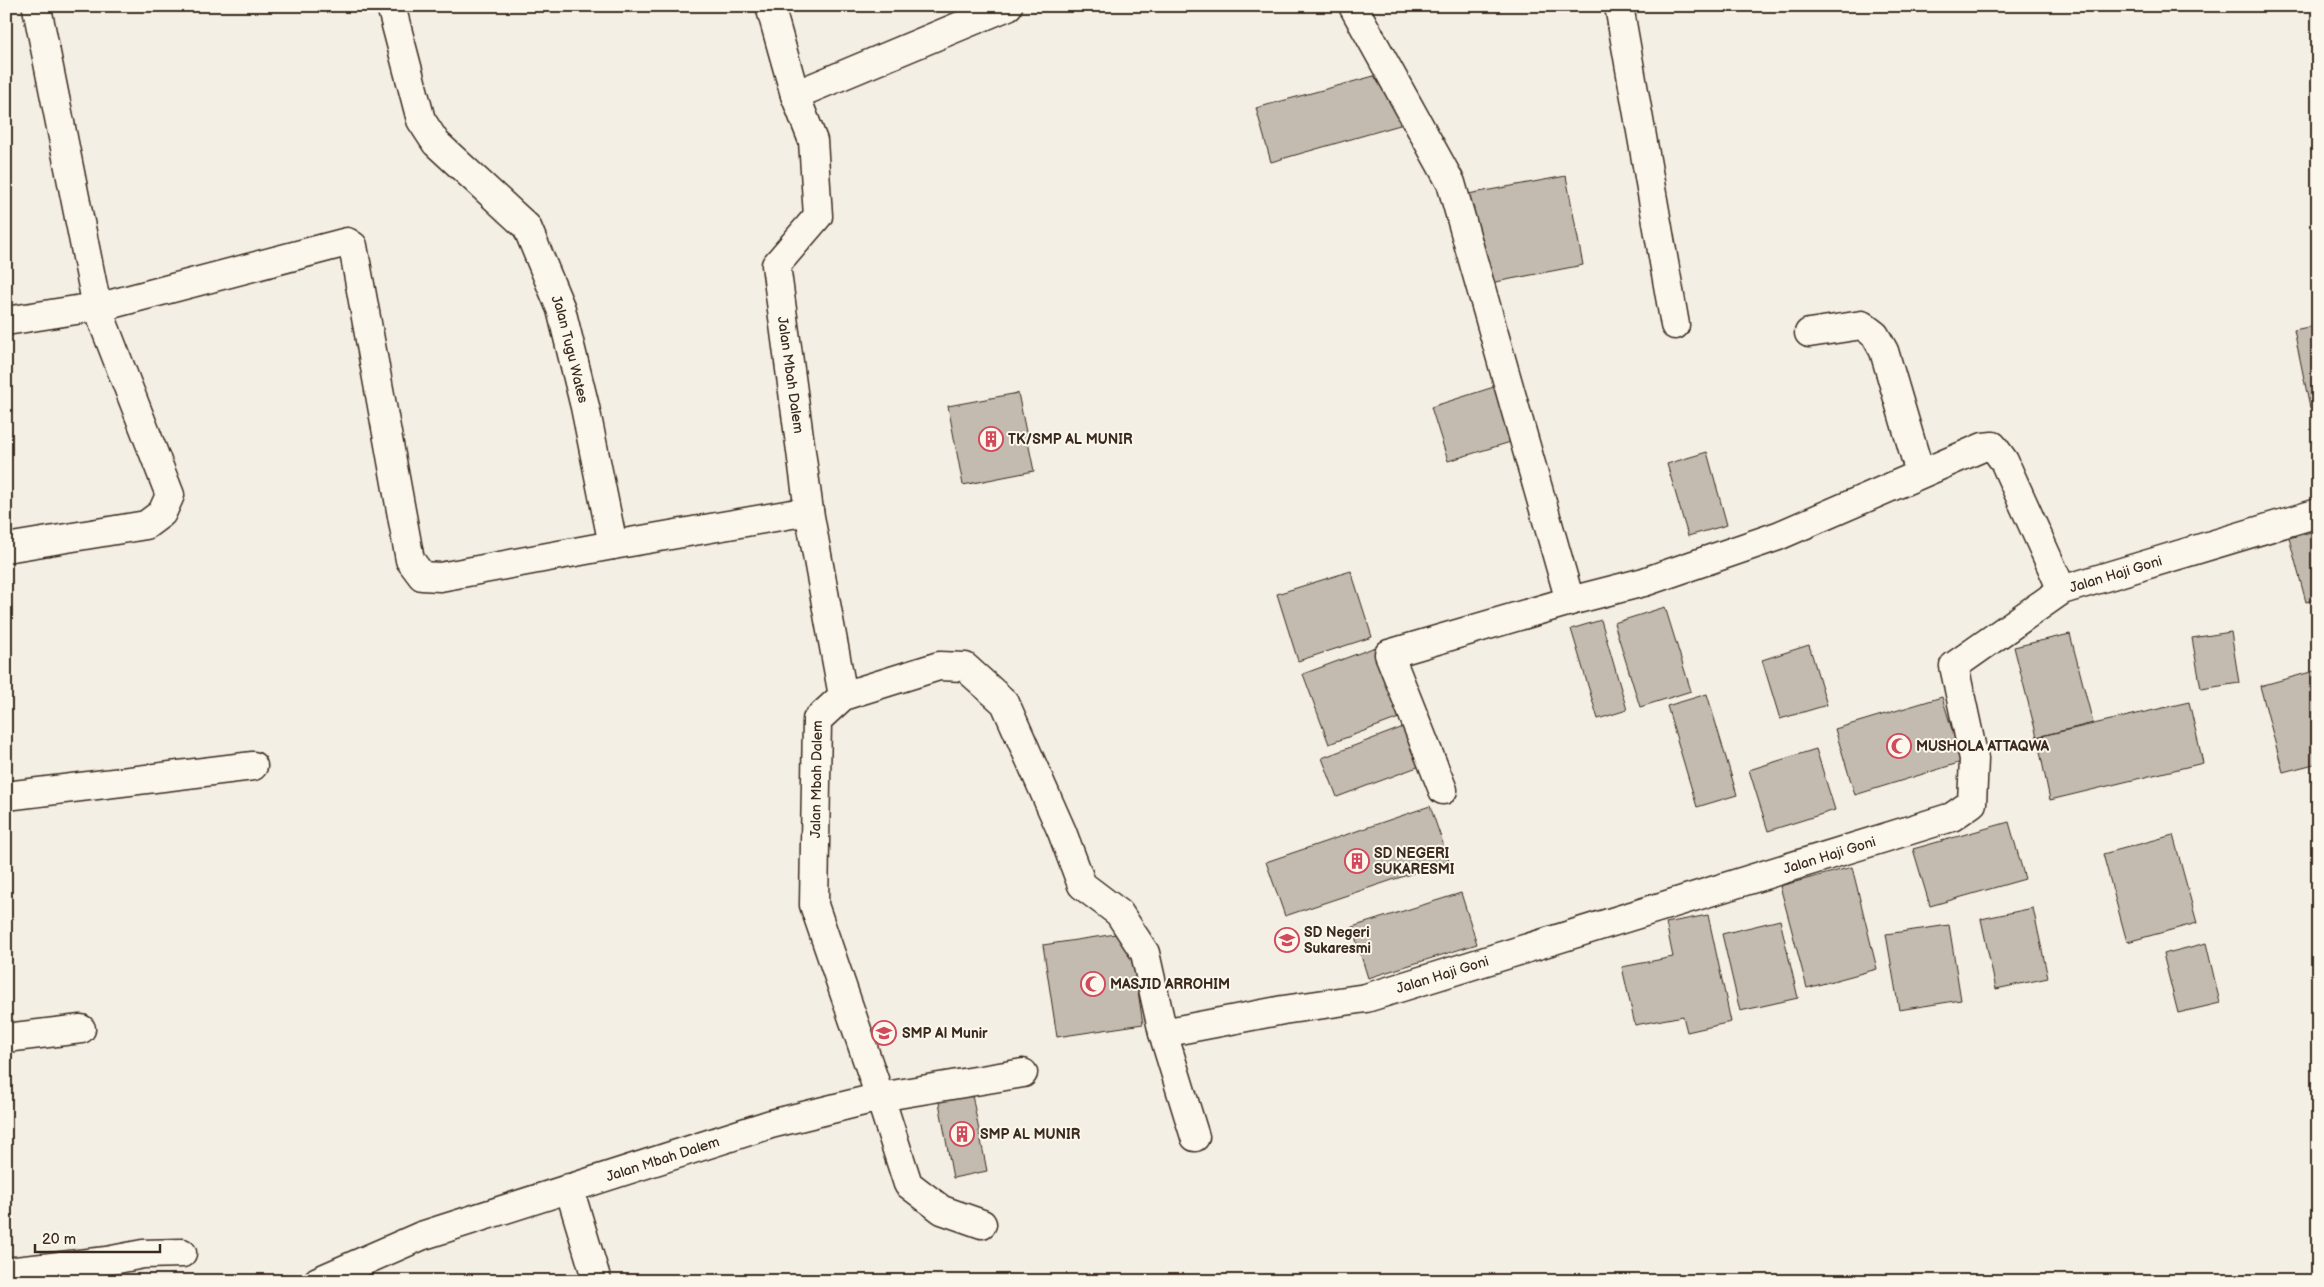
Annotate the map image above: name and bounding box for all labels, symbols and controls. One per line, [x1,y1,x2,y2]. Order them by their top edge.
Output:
street label: Jalan Tugu Wates [547,293,592,405]
street label: Jalan Mbah Dalem [774,316,807,435]
building icon: TK/SMP AL MUNIR [978,426,1004,452]
place label: TK/SMP AL MUNIR [1008,431,1133,448]
street label: Jalan Haji Goni [2067,552,2164,596]
street label: Jalan Mbah Dalem [807,720,826,838]
mosque icon: MUSHOLA ATTAQWA [1886,733,1912,759]
place label: MUSHOLA ATTAQWA [1916,738,2050,755]
street label: Jalan Haji Goni [1781,833,1878,878]
place label: SD NEGERI SUKARESMI [1374,845,1455,878]
building icon: SD NEGERI SUKARESMI [1344,848,1370,874]
place label: SD Negeri Sukaresmi [1304,924,1371,957]
school or university icon: SD Negeri Sukaresmi [1274,927,1300,953]
street label: Jalan Haji Goni [1394,953,1491,997]
mosque icon: MASJID ARROHIM [1080,971,1106,997]
place label: MASJID ARROHIM [1110,976,1230,993]
school or university icon: SMP Al Munir [871,1020,897,1046]
place label: SMP Al Munir [902,1025,988,1042]
building icon: SMP AL MUNIR [949,1121,975,1147]
place label: SMP AL MUNIR [980,1126,1081,1143]
street label: Jalan Mbah Dalem [604,1133,721,1185]
scale bar [35,1222,160,1254]
text: 20 m [42,1230,76,1249]

